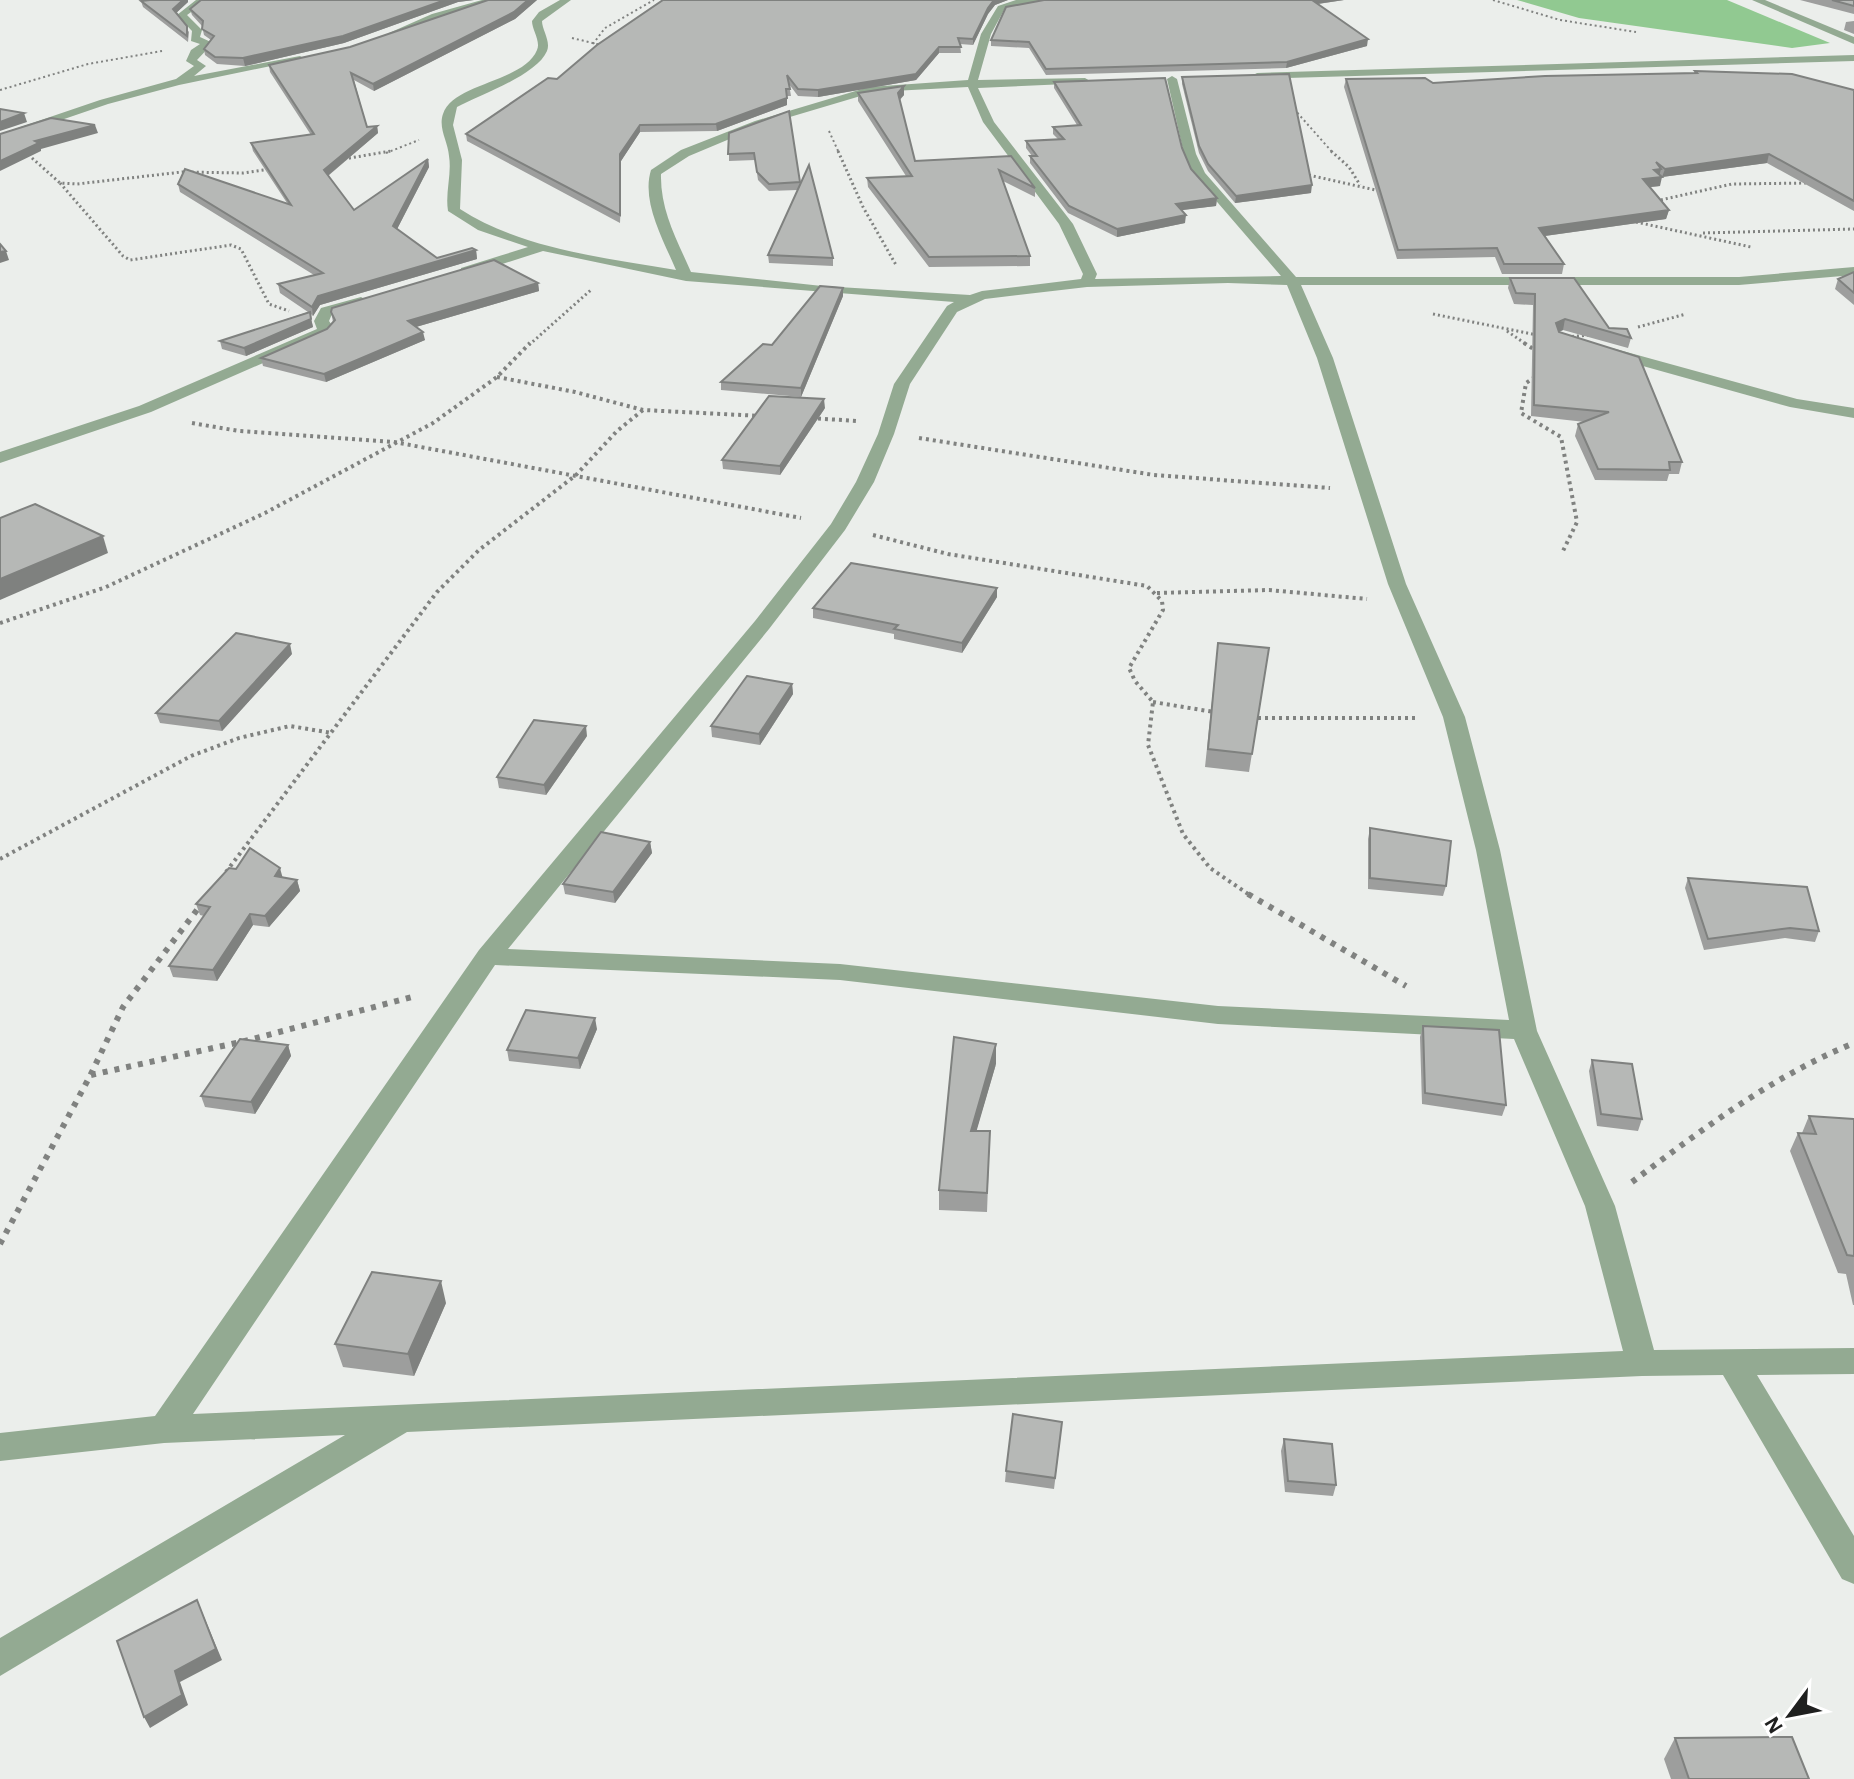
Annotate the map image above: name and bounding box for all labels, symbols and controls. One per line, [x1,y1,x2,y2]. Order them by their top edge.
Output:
north arrow [1750,1675,1830,1755]
text: N [1761,1713,1787,1737]

